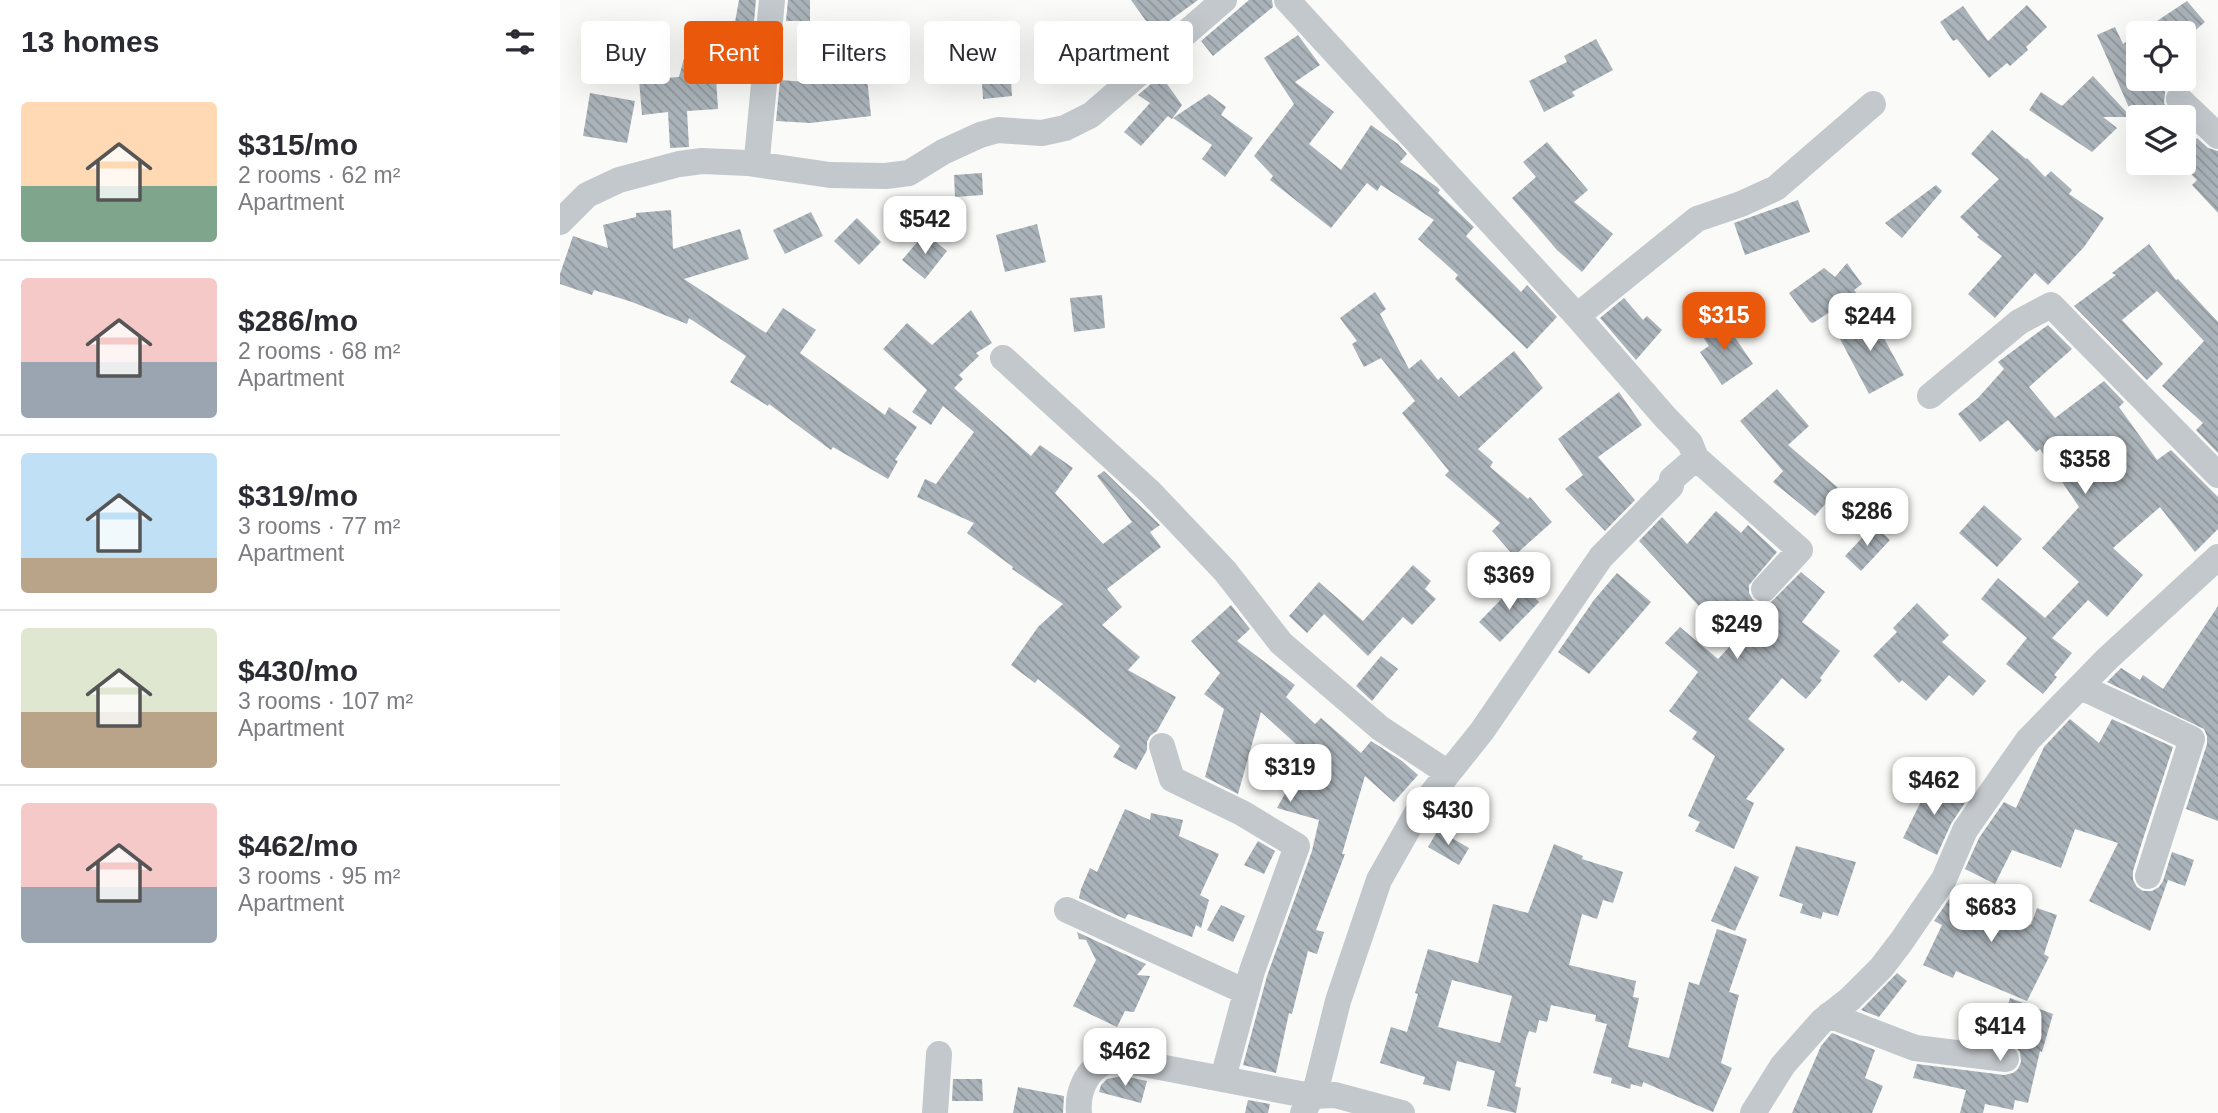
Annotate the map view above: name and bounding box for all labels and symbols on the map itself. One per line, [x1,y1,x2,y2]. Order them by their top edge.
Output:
pin: $542 [884,196,966,256]
pin: $315 [1683,292,1765,352]
pin: $244 [1829,294,1911,353]
pin: $358 [2044,436,2126,496]
pin: $286 [1826,489,1908,548]
pin: $369 [1468,552,1550,612]
pin: $249 [1696,602,1778,661]
pin: $319 [1249,744,1331,804]
pin: $462 [1893,758,1975,817]
pin: $430 [1407,788,1489,847]
pin: $683 [1950,884,2032,944]
pin: $414 [1959,1004,2041,1063]
pin: $462 [1084,1028,1166,1088]

